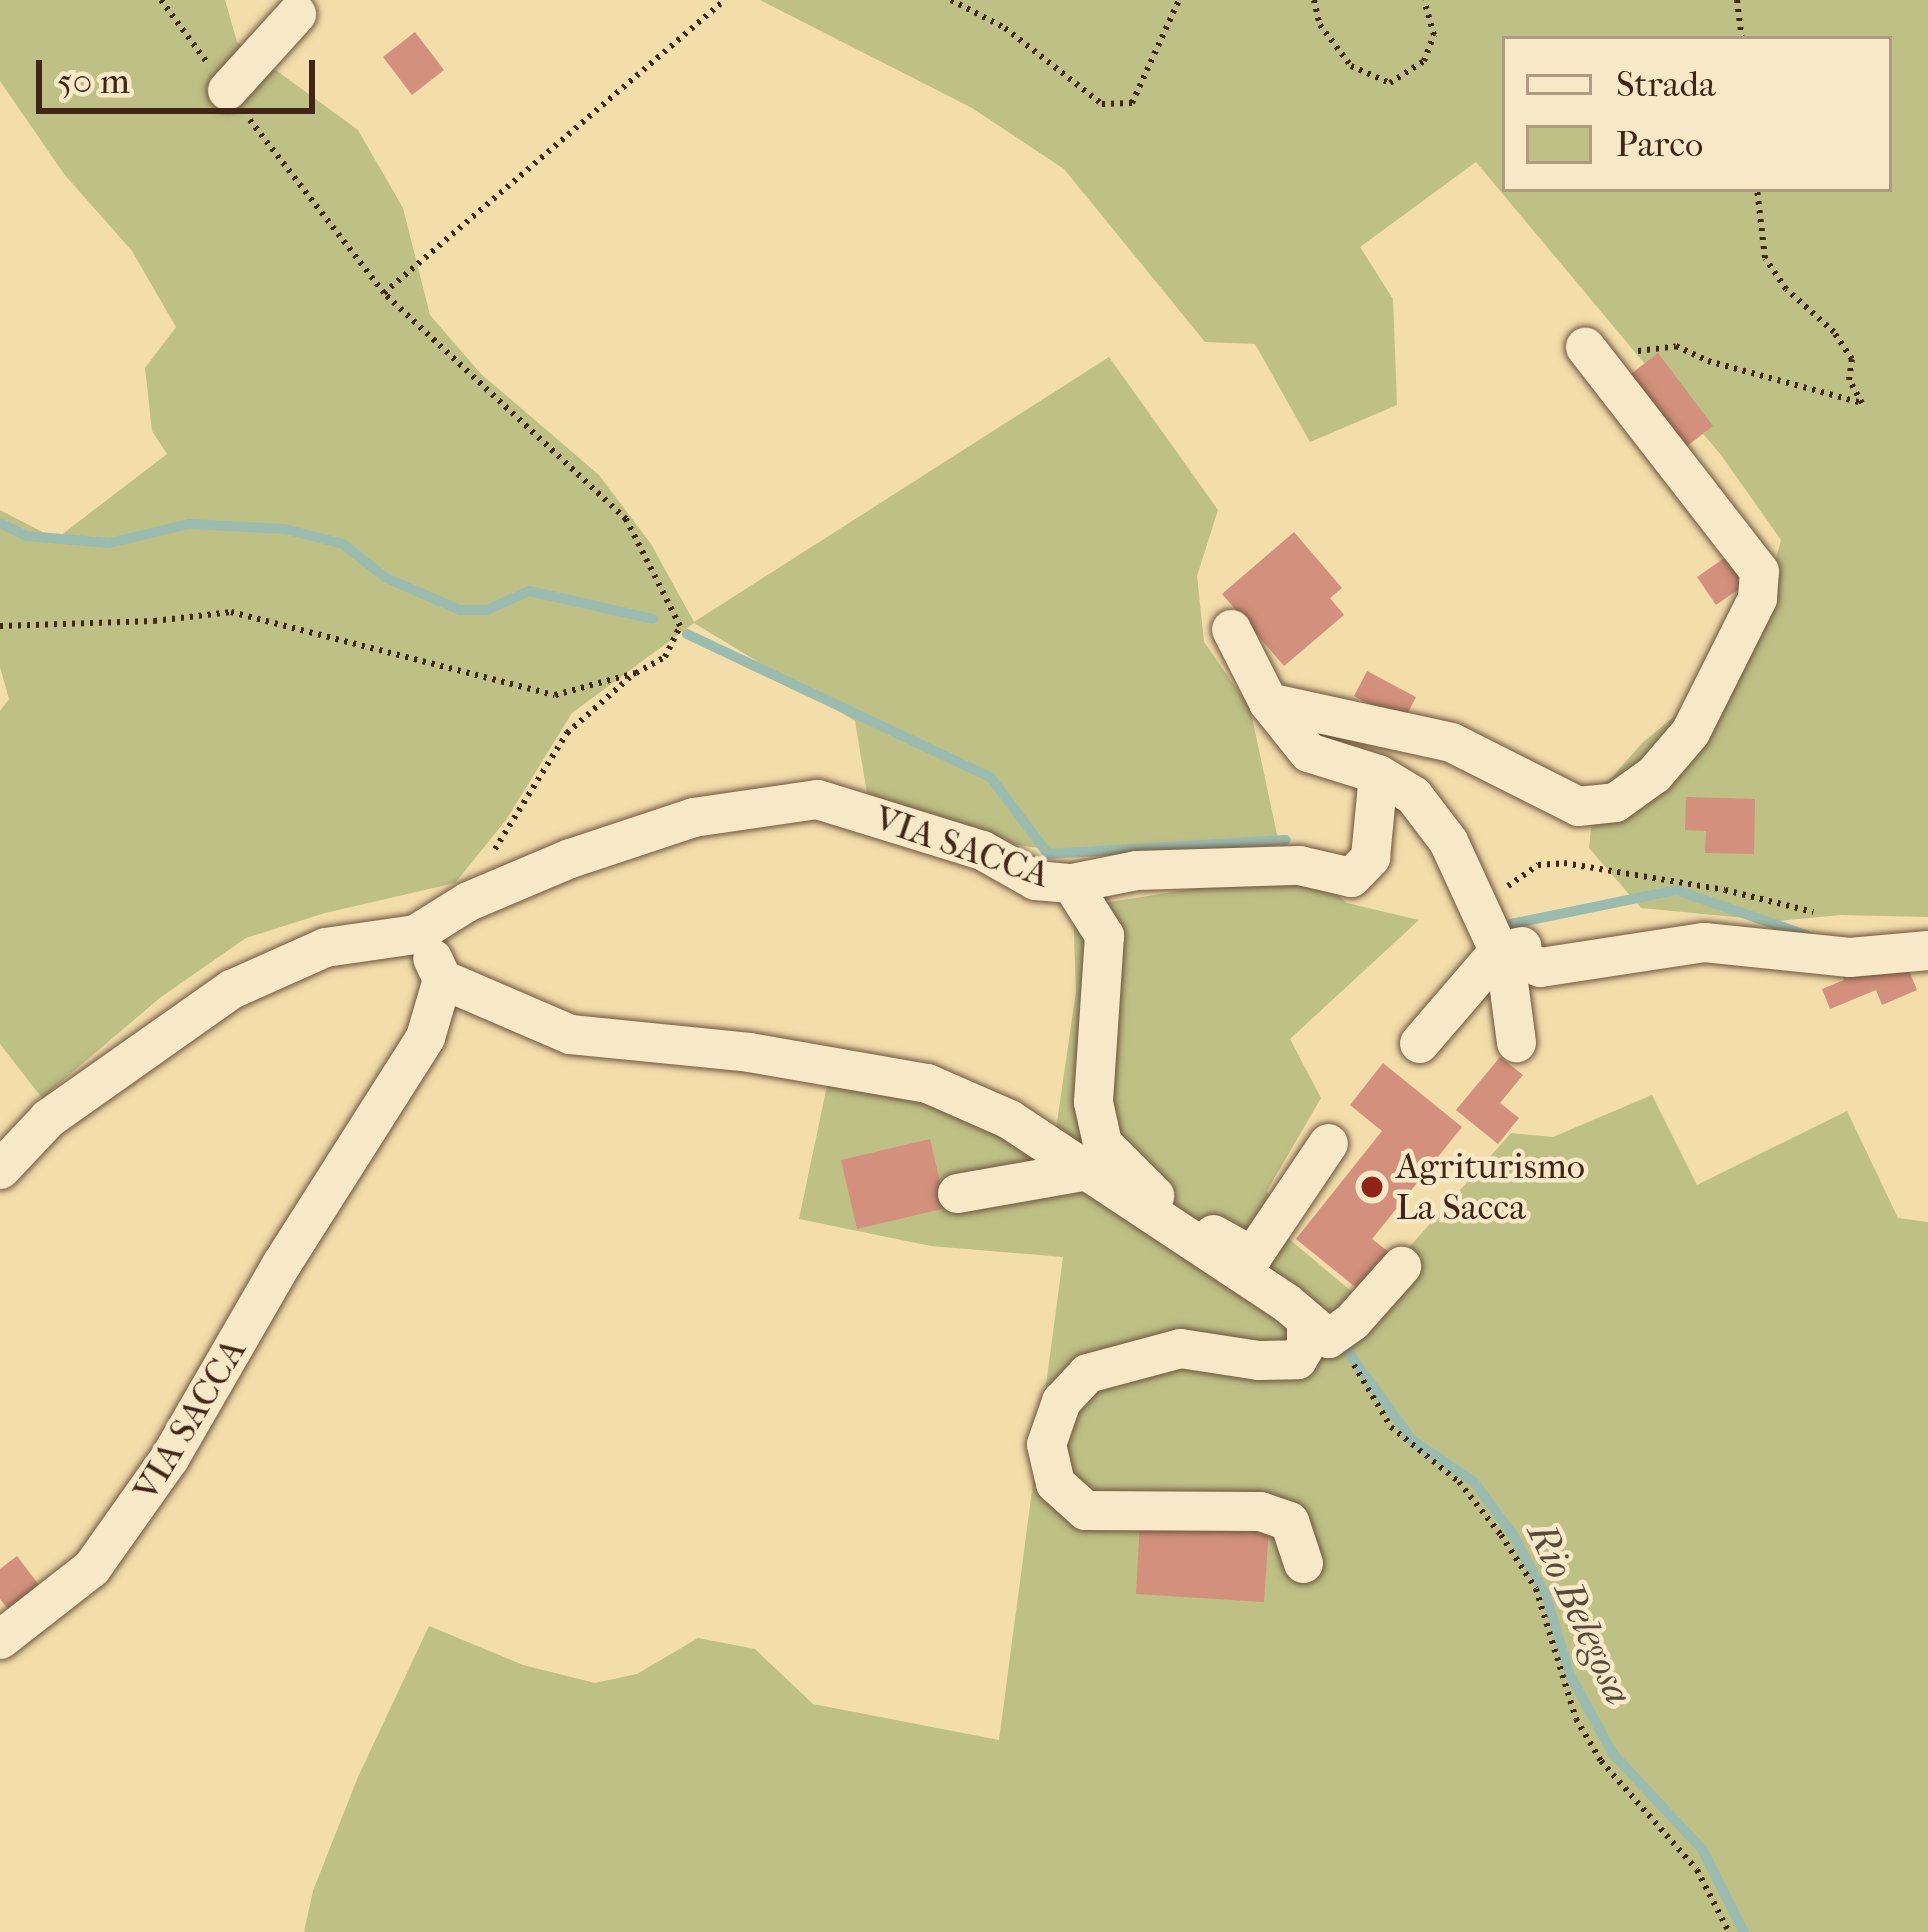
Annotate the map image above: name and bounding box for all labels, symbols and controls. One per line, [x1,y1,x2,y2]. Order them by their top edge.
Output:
scale bar [42,36,321,110]
legend [1502,36,1892,192]
text: 50 m [57,60,130,102]
text: Strada [1616,63,1716,105]
text: Parco [1616,123,1703,165]
street label: VIA SACCA [869,797,1055,897]
place label: Agriturismo La Sacca [1396,1144,1585,1229]
marker: Agriturismo La Sacca [1359,1174,1385,1200]
street label: VIA SACCA [125,1331,255,1509]
water label: Rio Belegosa [1518,1516,1642,1712]

